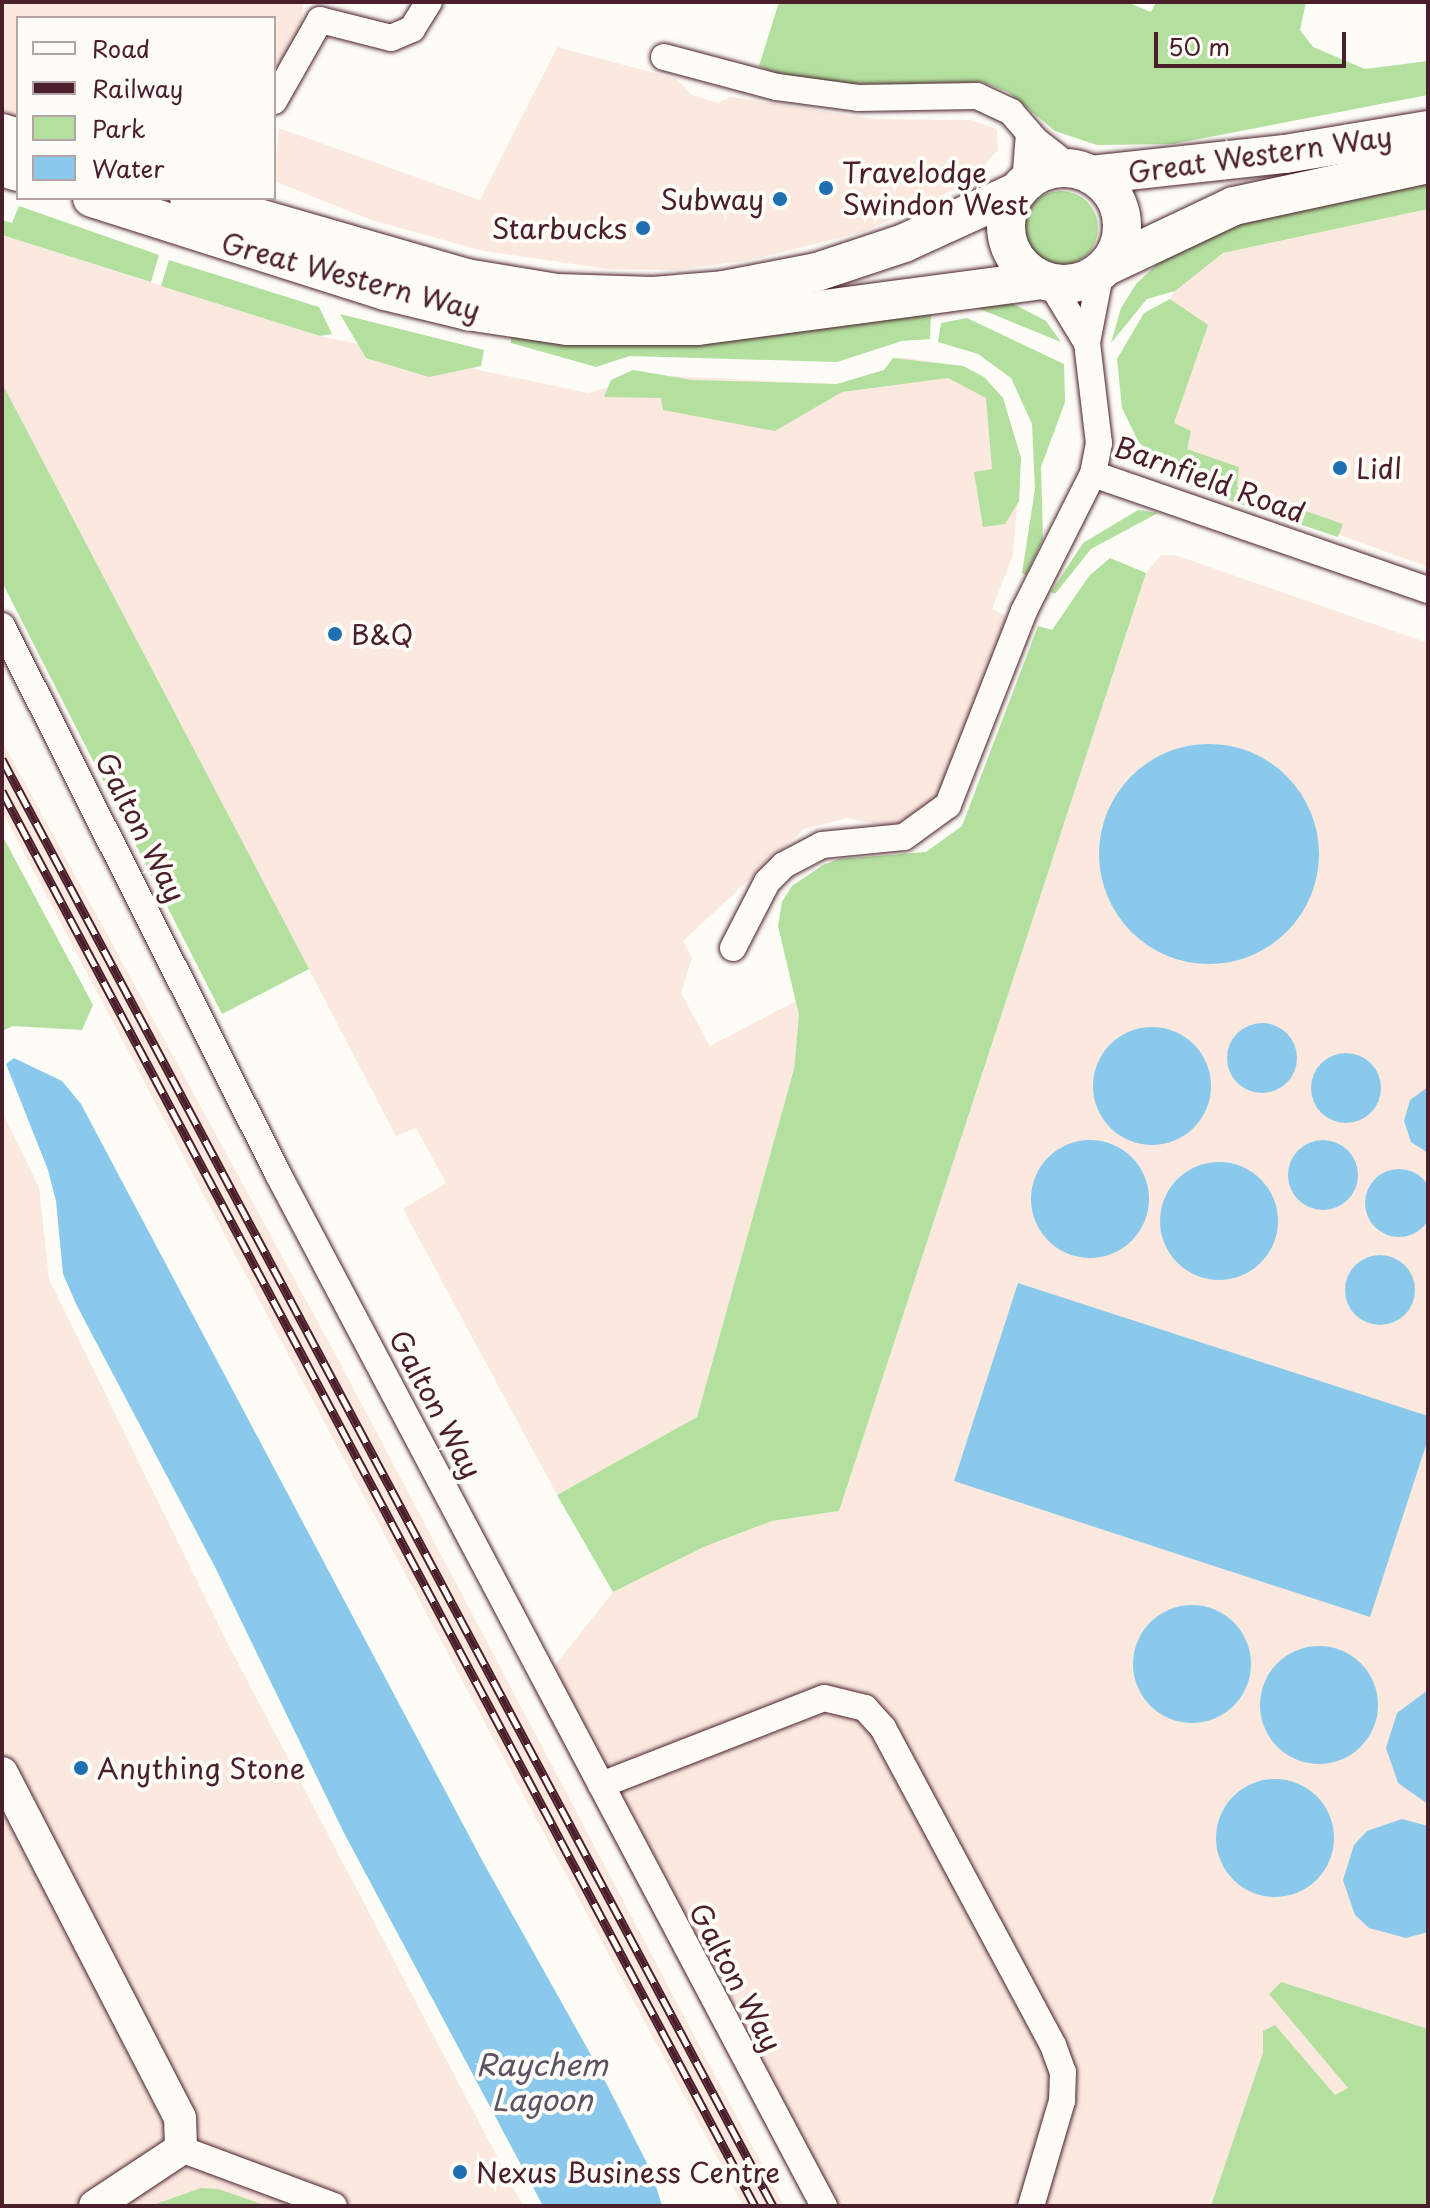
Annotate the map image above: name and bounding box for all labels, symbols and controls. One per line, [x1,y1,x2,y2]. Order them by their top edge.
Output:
legend [16,16,276,200]
scale bar [1158,16,1350,66]
text: 50 m [1168,28,1230,64]
text: Road [92,30,150,66]
text: Railway [92,70,183,106]
text: Park [92,110,146,146]
street label: Great Western Way [1125,119,1395,189]
text: Water [92,150,164,186]
place label: Travelodge Swindon West [842,155,1029,221]
marker: Travelodge Swindon West [817,179,835,197]
place label: Subway [660,182,764,216]
marker: Subway [771,190,789,208]
place label: Starbucks [491,211,627,245]
marker: Starbucks [634,219,652,237]
street label: Great Western Way [217,225,485,327]
street label: Barnfield Road [1111,429,1309,529]
place label: Lidl [1356,451,1402,485]
marker: Lidl [1331,459,1349,477]
place label: B&Q [351,617,413,651]
marker: B&Q [326,625,344,643]
street label: Galton Way [89,747,193,907]
street label: Galton Way [383,1324,489,1484]
place label: Anything Stone [97,1751,305,1785]
marker: Anything Stone [72,1759,90,1777]
street label: Galton Way [683,1897,789,2057]
water label: Raychem Lagoon [476,2046,608,2116]
place label: Nexus Business Centre [476,2155,781,2189]
marker: Nexus Business Centre [451,2163,469,2181]

